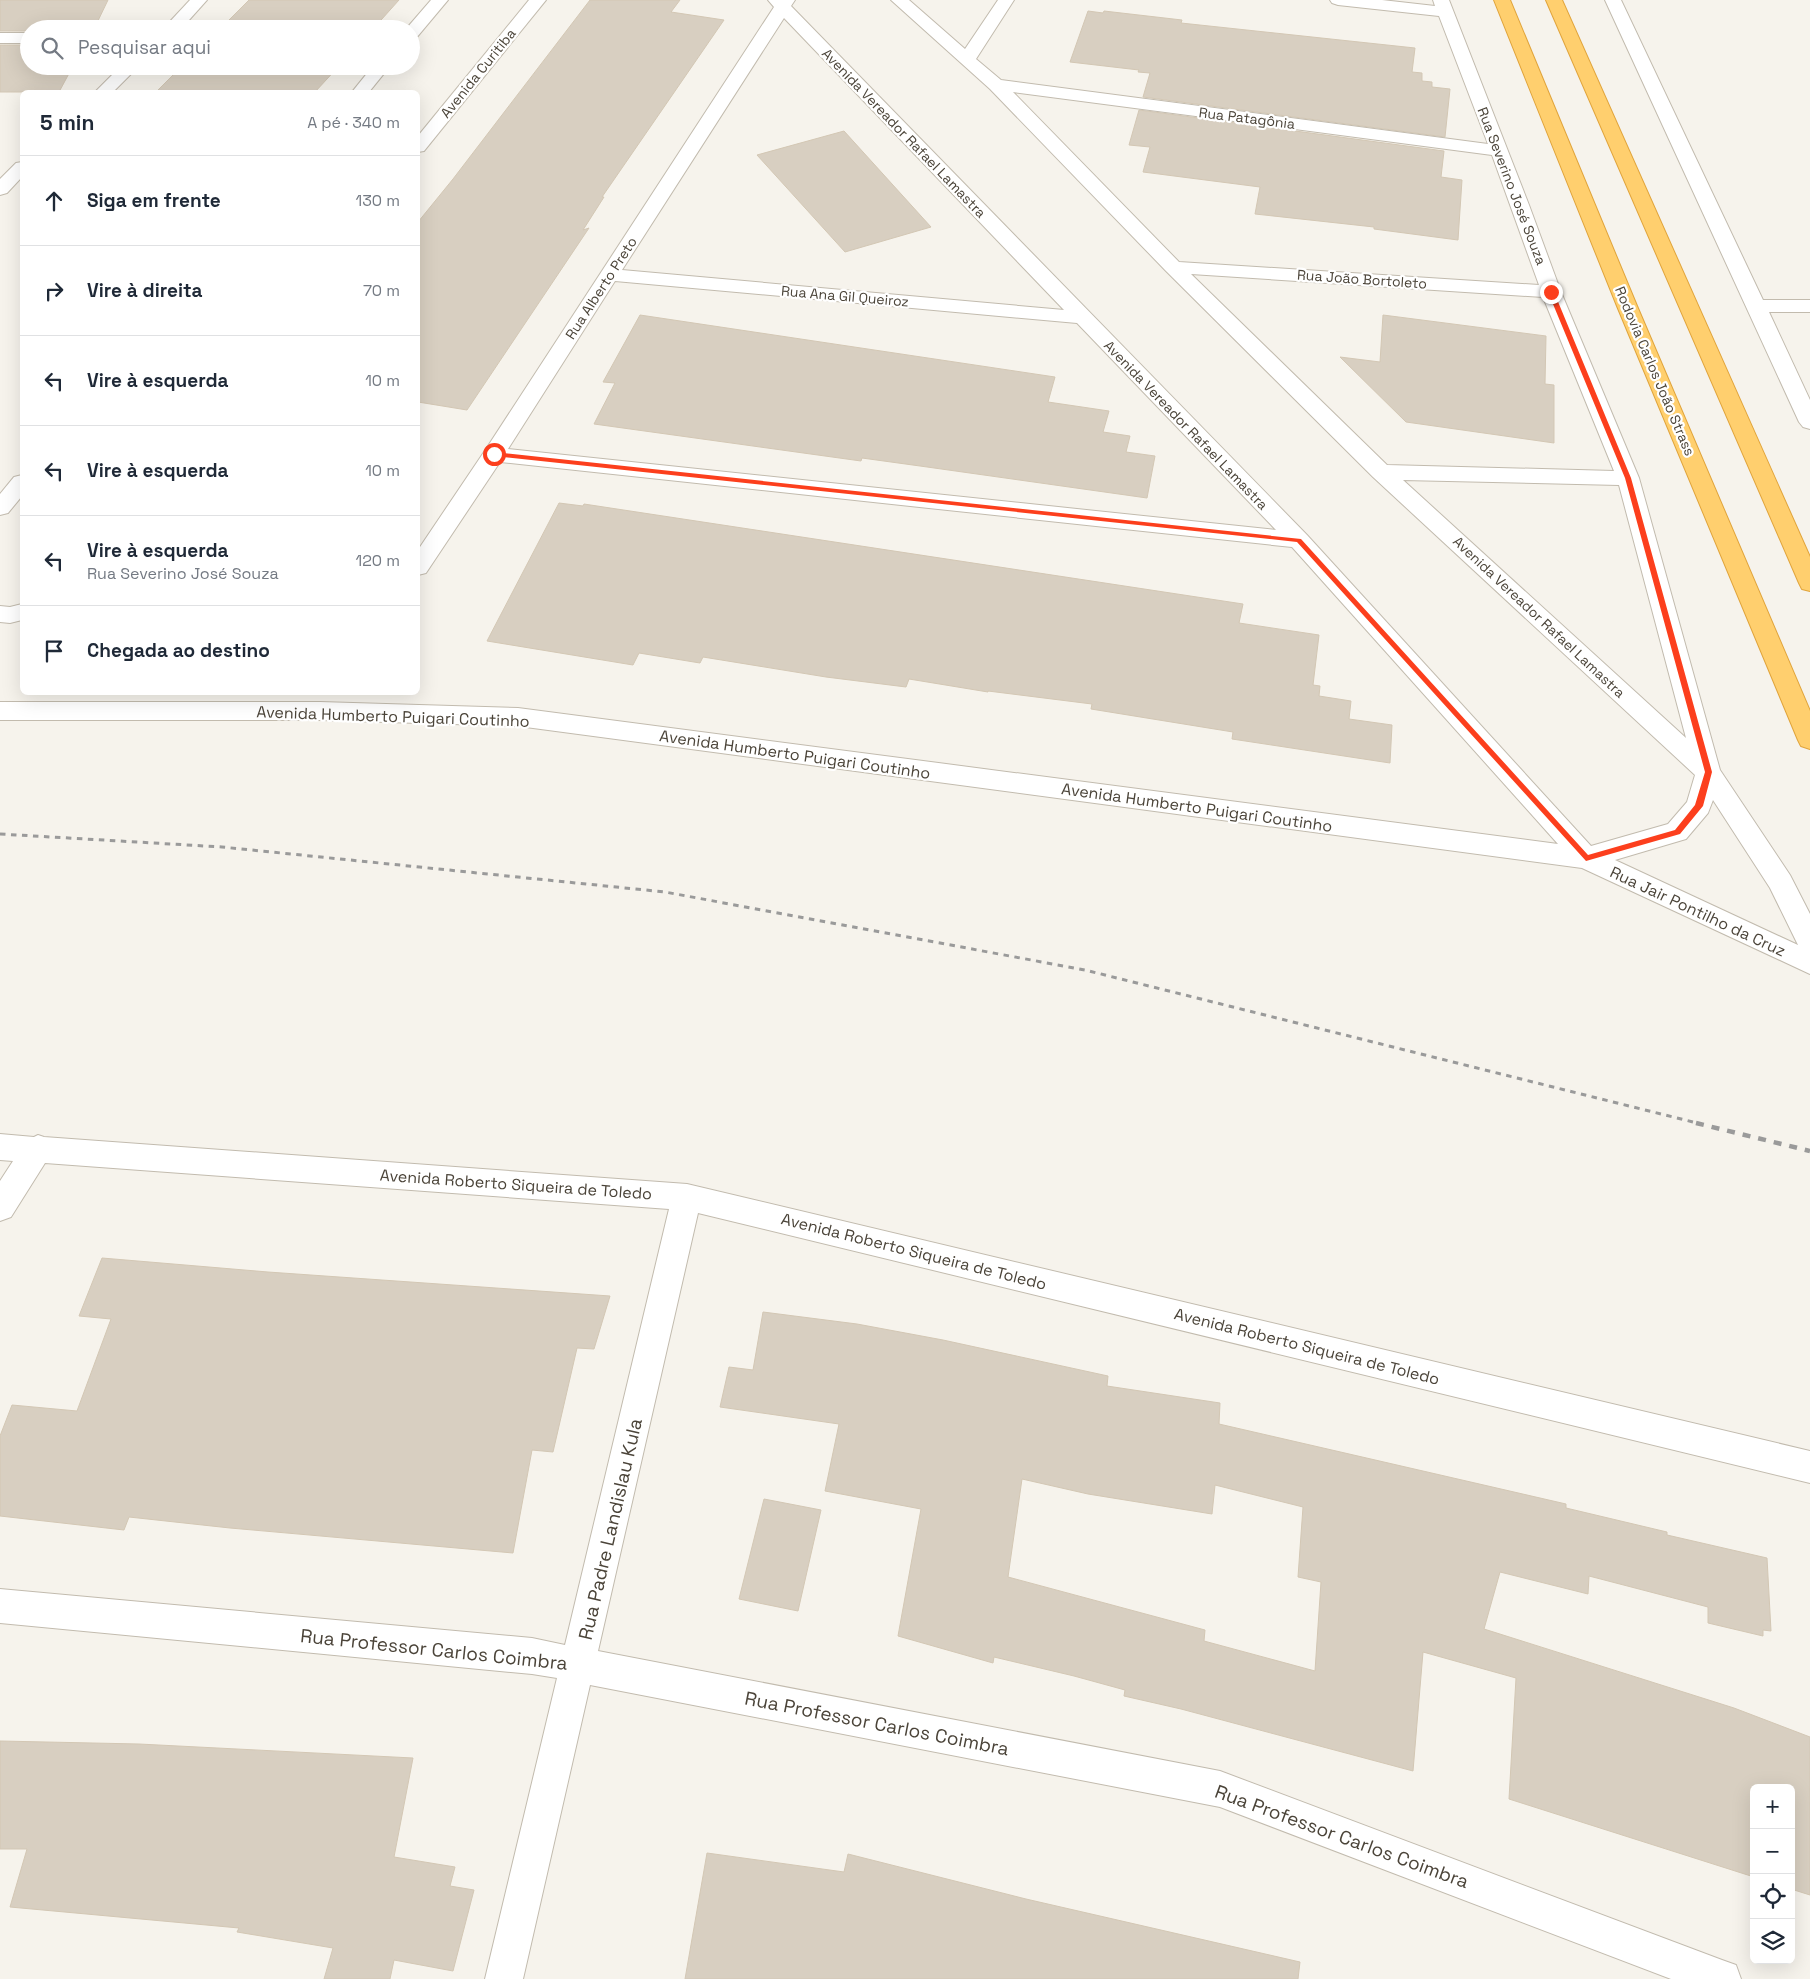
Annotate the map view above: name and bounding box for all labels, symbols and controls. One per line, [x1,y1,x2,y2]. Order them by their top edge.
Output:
search box [20,20,420,75]
street label: Avenida Curitiba [436,25,520,121]
icon: search [38,34,66,62]
text: Pesquisar aqui [78,35,211,60]
street label: Avenida Vereador Rafael Lamastra [818,44,990,222]
street label: Rua Patagônia [1198,103,1296,133]
street label: Rua Severino José Souza [1474,105,1550,267]
text: 5 min [40,109,94,136]
text: A pé · 340 m [307,112,400,133]
icon: ahead [40,187,68,215]
text: Siga em frente [87,188,221,213]
text: 130 m [356,190,400,211]
street label: Rua Alberto Preto [561,233,641,343]
street label: Rua João Bortoleto [1296,265,1428,293]
icon: right [40,277,68,305]
text: Vire à direita [87,278,203,303]
text: 70 m [363,280,400,301]
street label: Rua Ana Gil Queiroz [780,281,910,311]
route end [1540,281,1563,304]
street label: Rodovia Carlos João Strass [1611,284,1699,458]
street label: Avenida Vereador Rafael Lamastra [1100,336,1272,514]
icon: left [40,367,68,395]
text: Vire à esquerda [87,368,229,393]
text: 10 m [365,370,400,391]
route start [483,443,506,466]
icon: left [40,457,68,485]
text: Vire à esquerda [87,458,229,483]
text: 10 m [365,460,400,481]
street label: Avenida Vereador Rafael Lamastra [1449,532,1629,702]
text: Vire à esquerda [87,538,229,563]
icon: left [40,547,68,575]
text: 120 m [356,550,400,571]
text: Rua Severino José Souza [87,563,279,584]
icon: arrive [40,637,68,665]
text: Chegada ao destino [87,638,270,663]
street label: Avenida Humberto Puigari Coutinho [256,701,530,732]
street label: Avenida Humberto Puigari Coutinho [658,725,932,784]
street label: Avenida Humberto Puigari Coutinho [1060,778,1334,837]
street label: Rua Jair Pontilho da Cruz [1607,861,1789,961]
street label: Avenida Roberto Siqueira de Toledo [379,1165,653,1204]
street label: Avenida Roberto Siqueira de Toledo [779,1208,1049,1295]
street label: Avenida Roberto Siqueira de Toledo [1172,1303,1442,1390]
street label: Rua Padre Landislau Kula [573,1416,648,1642]
street label: Rua Professor Carlos Coimbra [299,1623,569,1676]
street label: Rua Professor Carlos Coimbra [743,1686,1011,1761]
street label: Rua Professor Carlos Coimbra [1211,1779,1472,1894]
map controls [1750,1784,1795,1964]
button: + [1750,1784,1795,1829]
button: − [1750,1829,1795,1874]
button: locate [1750,1874,1795,1919]
button: layers [1750,1919,1795,1964]

